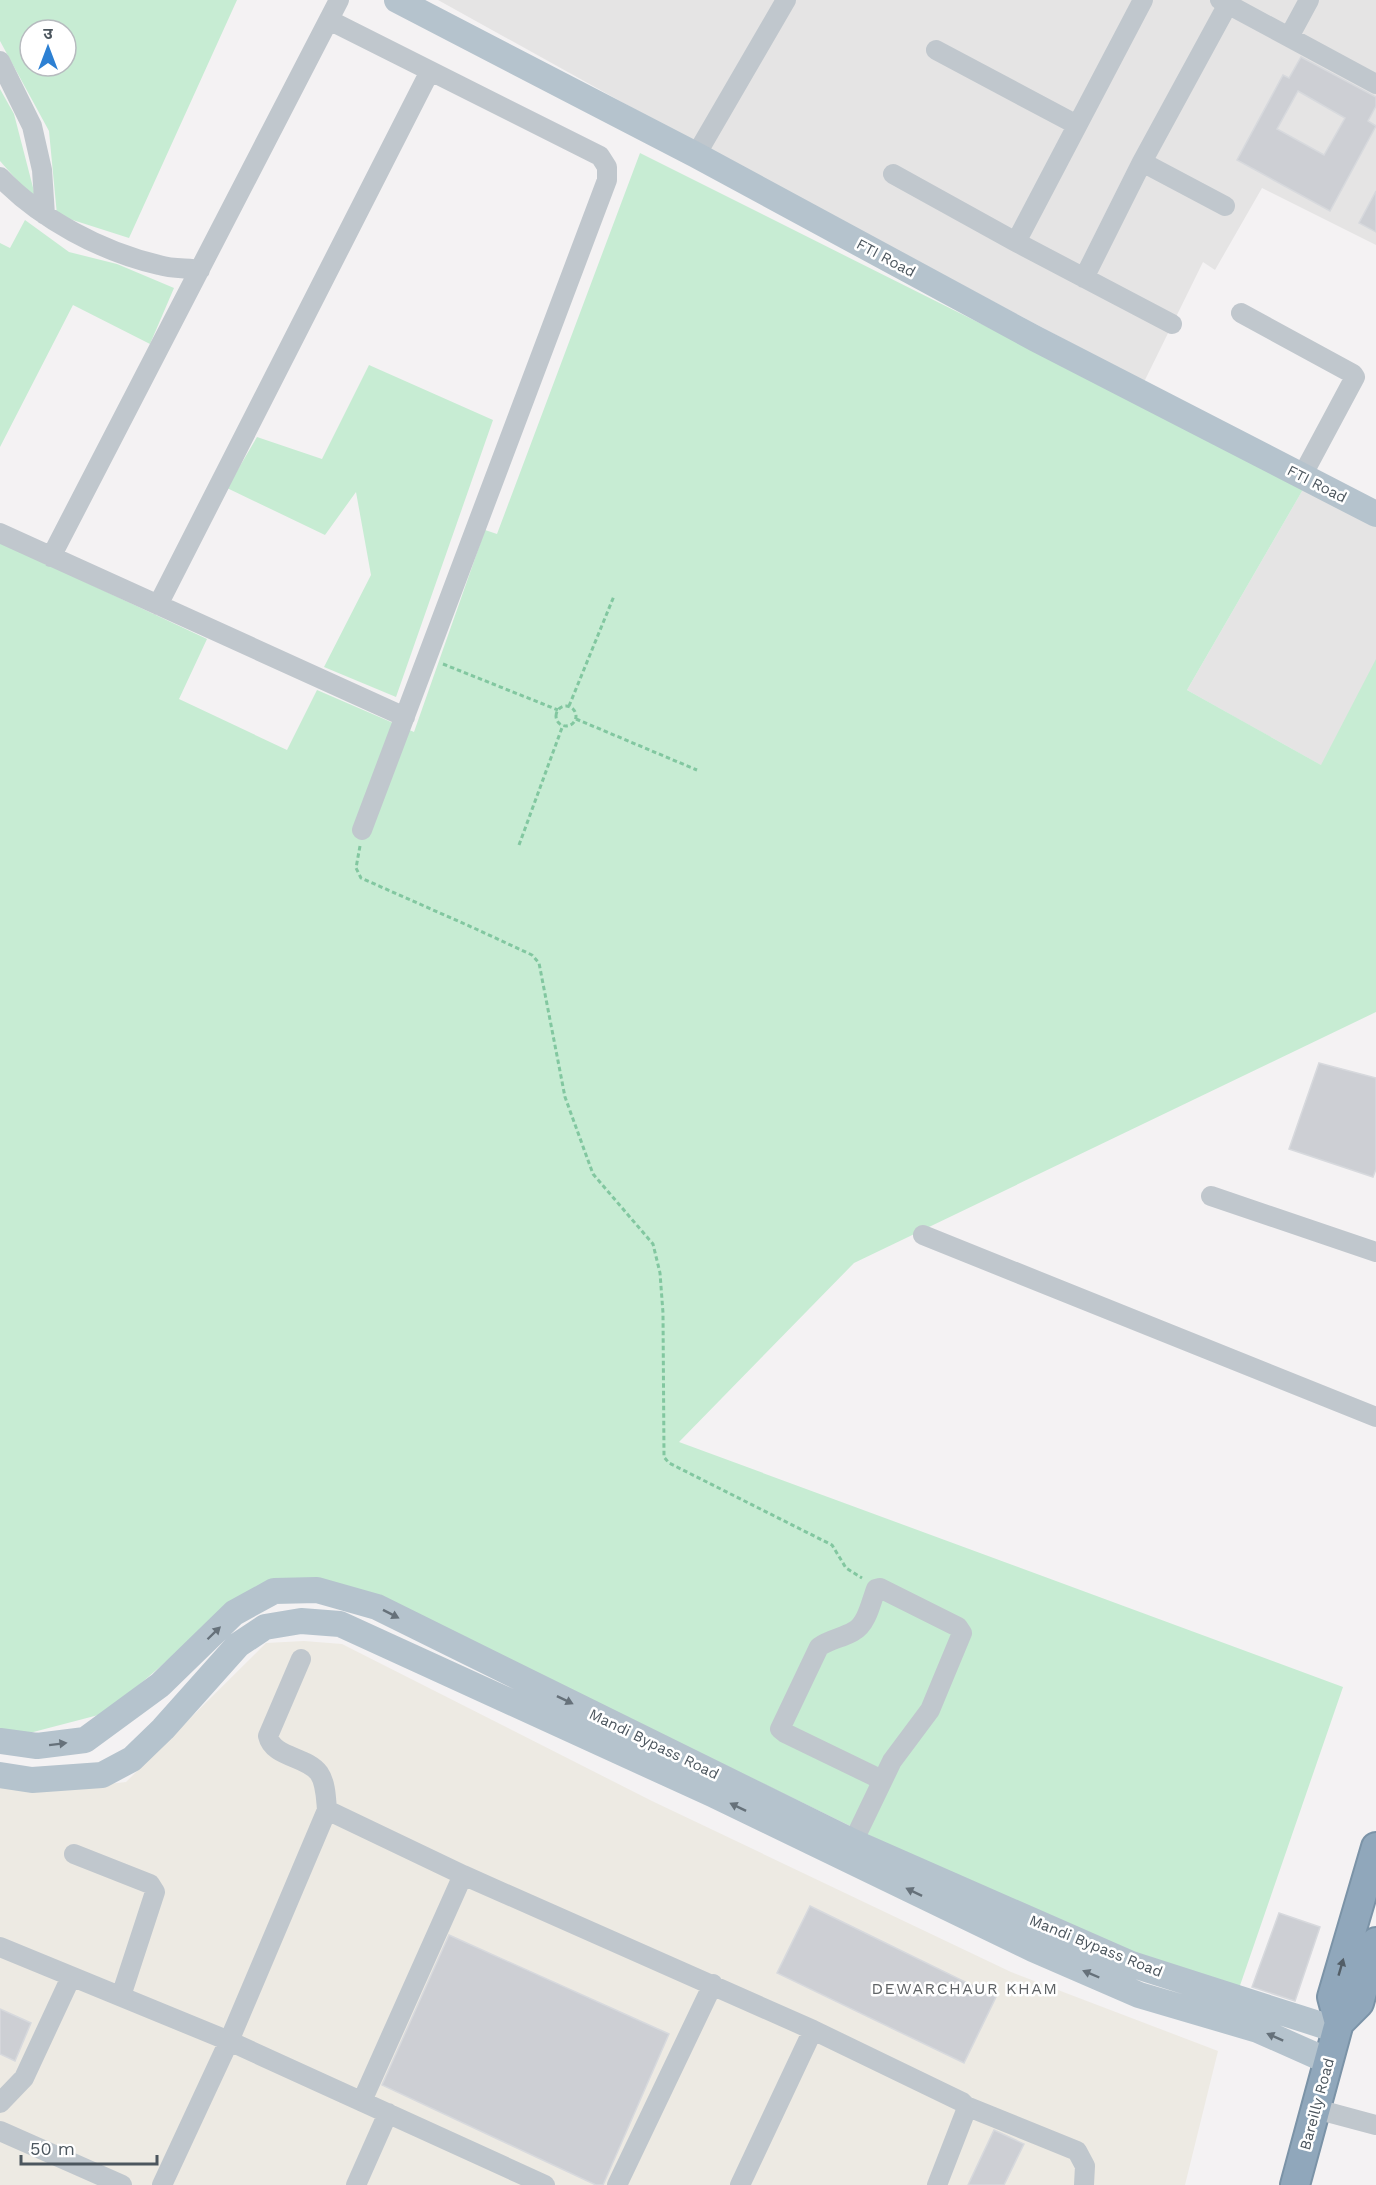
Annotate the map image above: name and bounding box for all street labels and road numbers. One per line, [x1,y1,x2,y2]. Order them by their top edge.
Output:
street label: FTI Road [853,235,919,281]
street label: FTI Road [1284,461,1350,507]
street label: Mandi Bypass Road [586,1705,722,1783]
street label: Mandi Bypass Road [1027,1911,1165,1981]
street label: Bareilly Road [1296,2056,1338,2152]

